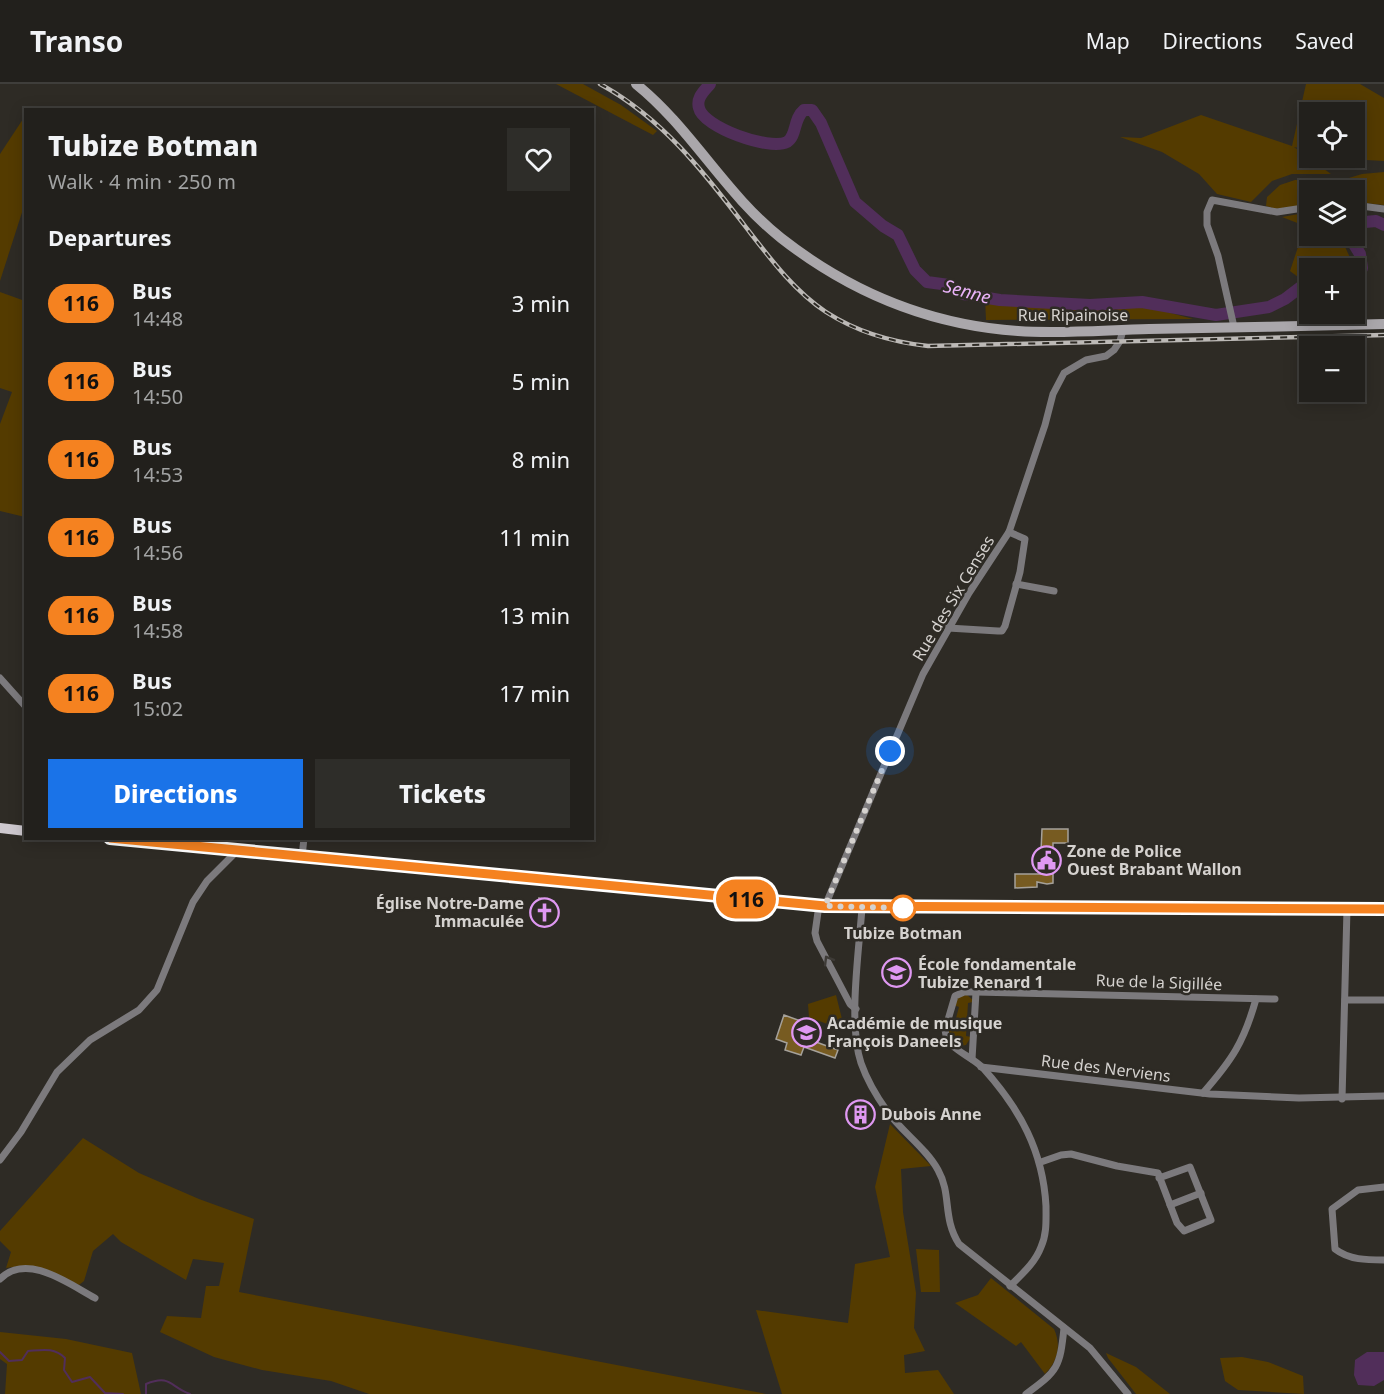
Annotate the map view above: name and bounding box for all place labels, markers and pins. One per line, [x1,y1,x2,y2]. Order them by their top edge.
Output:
place label: Zone de Police Ouest Brabant Wallon [1067,840,1242,880]
public building icon: Zone de Police Ouest Brabant Wallon [1030,844,1062,876]
place label: Église Notre-Dame Immaculée [376,892,524,932]
marker: Tubize Botman [890,895,916,921]
church icon: Église Notre-Dame Immaculée [529,896,561,928]
place label: Tubize Botman [844,922,962,944]
place label: École fondamentale Tubize Renard 1 [918,953,1076,993]
school or university icon: École fondamentale Tubize Renard 1 [881,957,913,989]
place label: Académie de musique François Daneels [827,1012,1002,1052]
school or university icon: Académie de musique François Daneels [790,1016,822,1048]
building icon: Dubois Anne [844,1098,876,1130]
place label: Dubois Anne [881,1103,982,1125]

